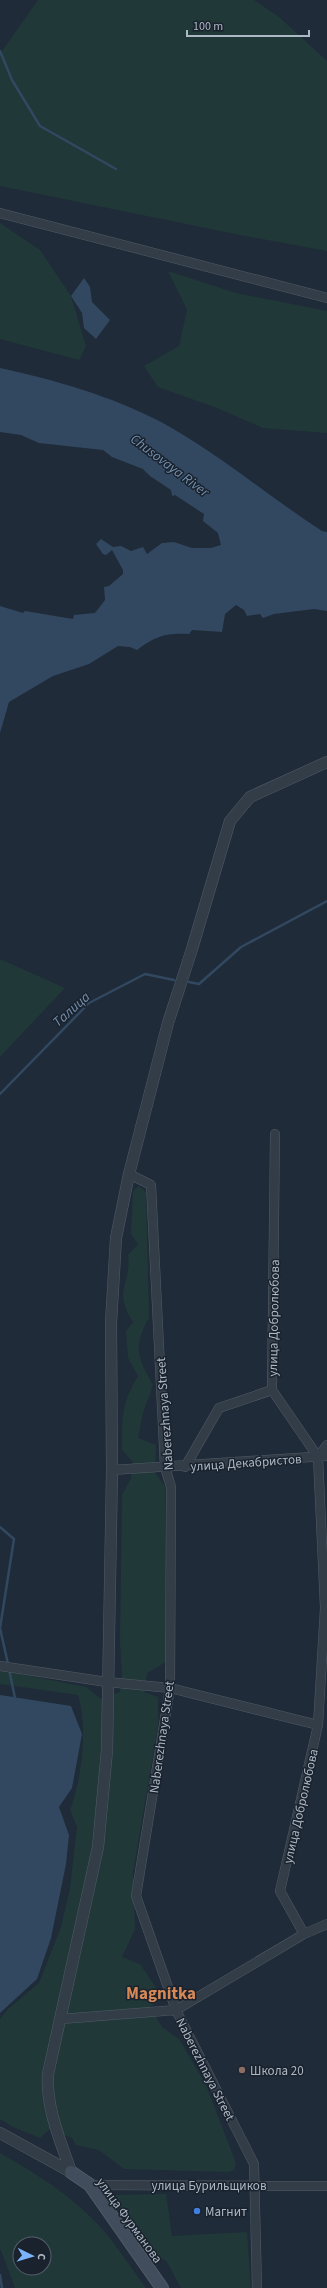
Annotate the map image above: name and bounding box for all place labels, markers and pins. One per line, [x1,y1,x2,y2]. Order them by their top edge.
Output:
place label: Школа 20 [250,2062,304,2080]
marker: Школа 20 [237,2065,247,2075]
place label: Магнит [205,2203,247,2221]
marker: Магнит [192,2206,202,2216]

